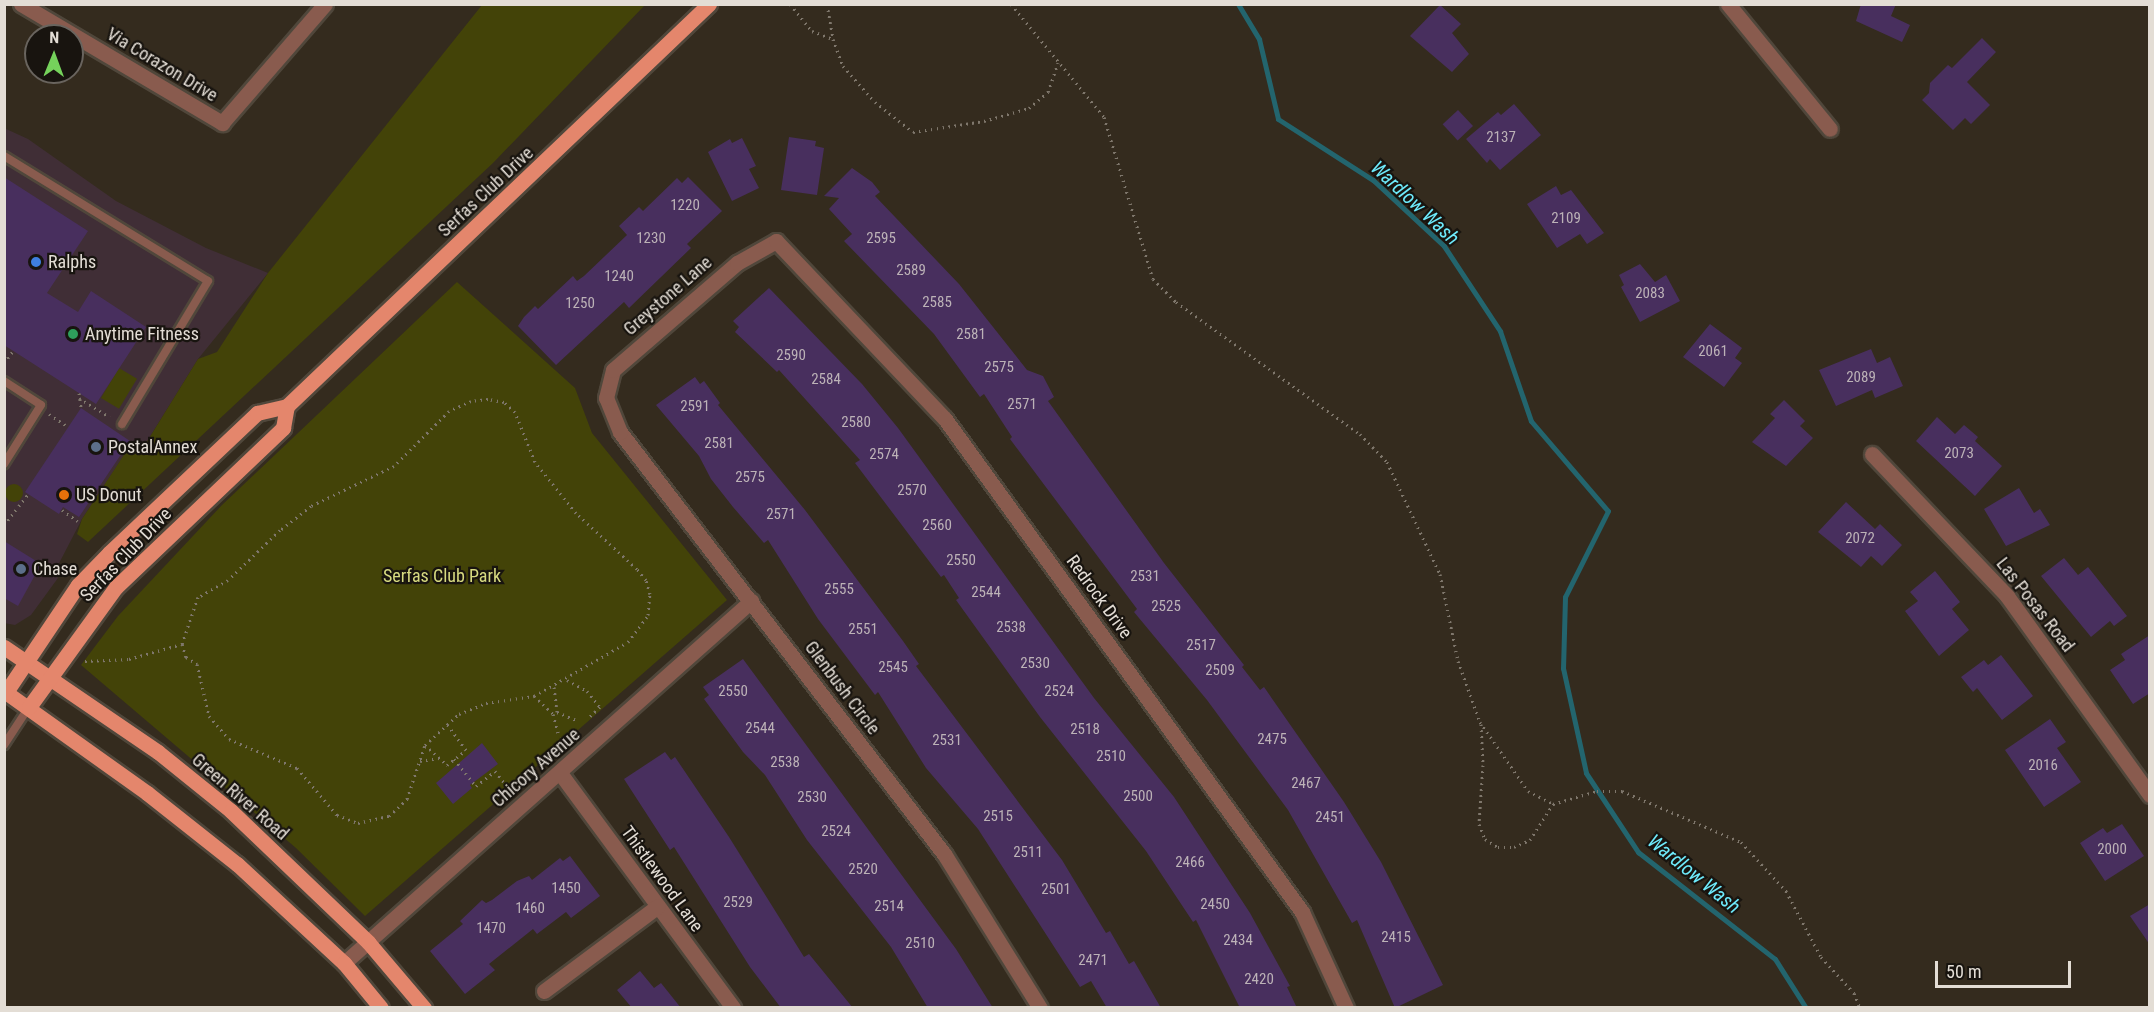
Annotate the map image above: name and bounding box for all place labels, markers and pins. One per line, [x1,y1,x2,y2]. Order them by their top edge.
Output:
place label: Ralphs [48,251,96,273]
marker: Ralphs [29,255,43,269]
place label: Anytime Fitness [85,323,199,345]
marker: Anytime Fitness [66,327,80,341]
place label: PostalAnnex [108,436,197,458]
marker: PostalAnnex [89,440,103,454]
place label: US Donut [76,484,142,506]
marker: US Donut [57,488,71,502]
place label: Chase [33,558,77,580]
marker: Chase [14,562,28,576]

